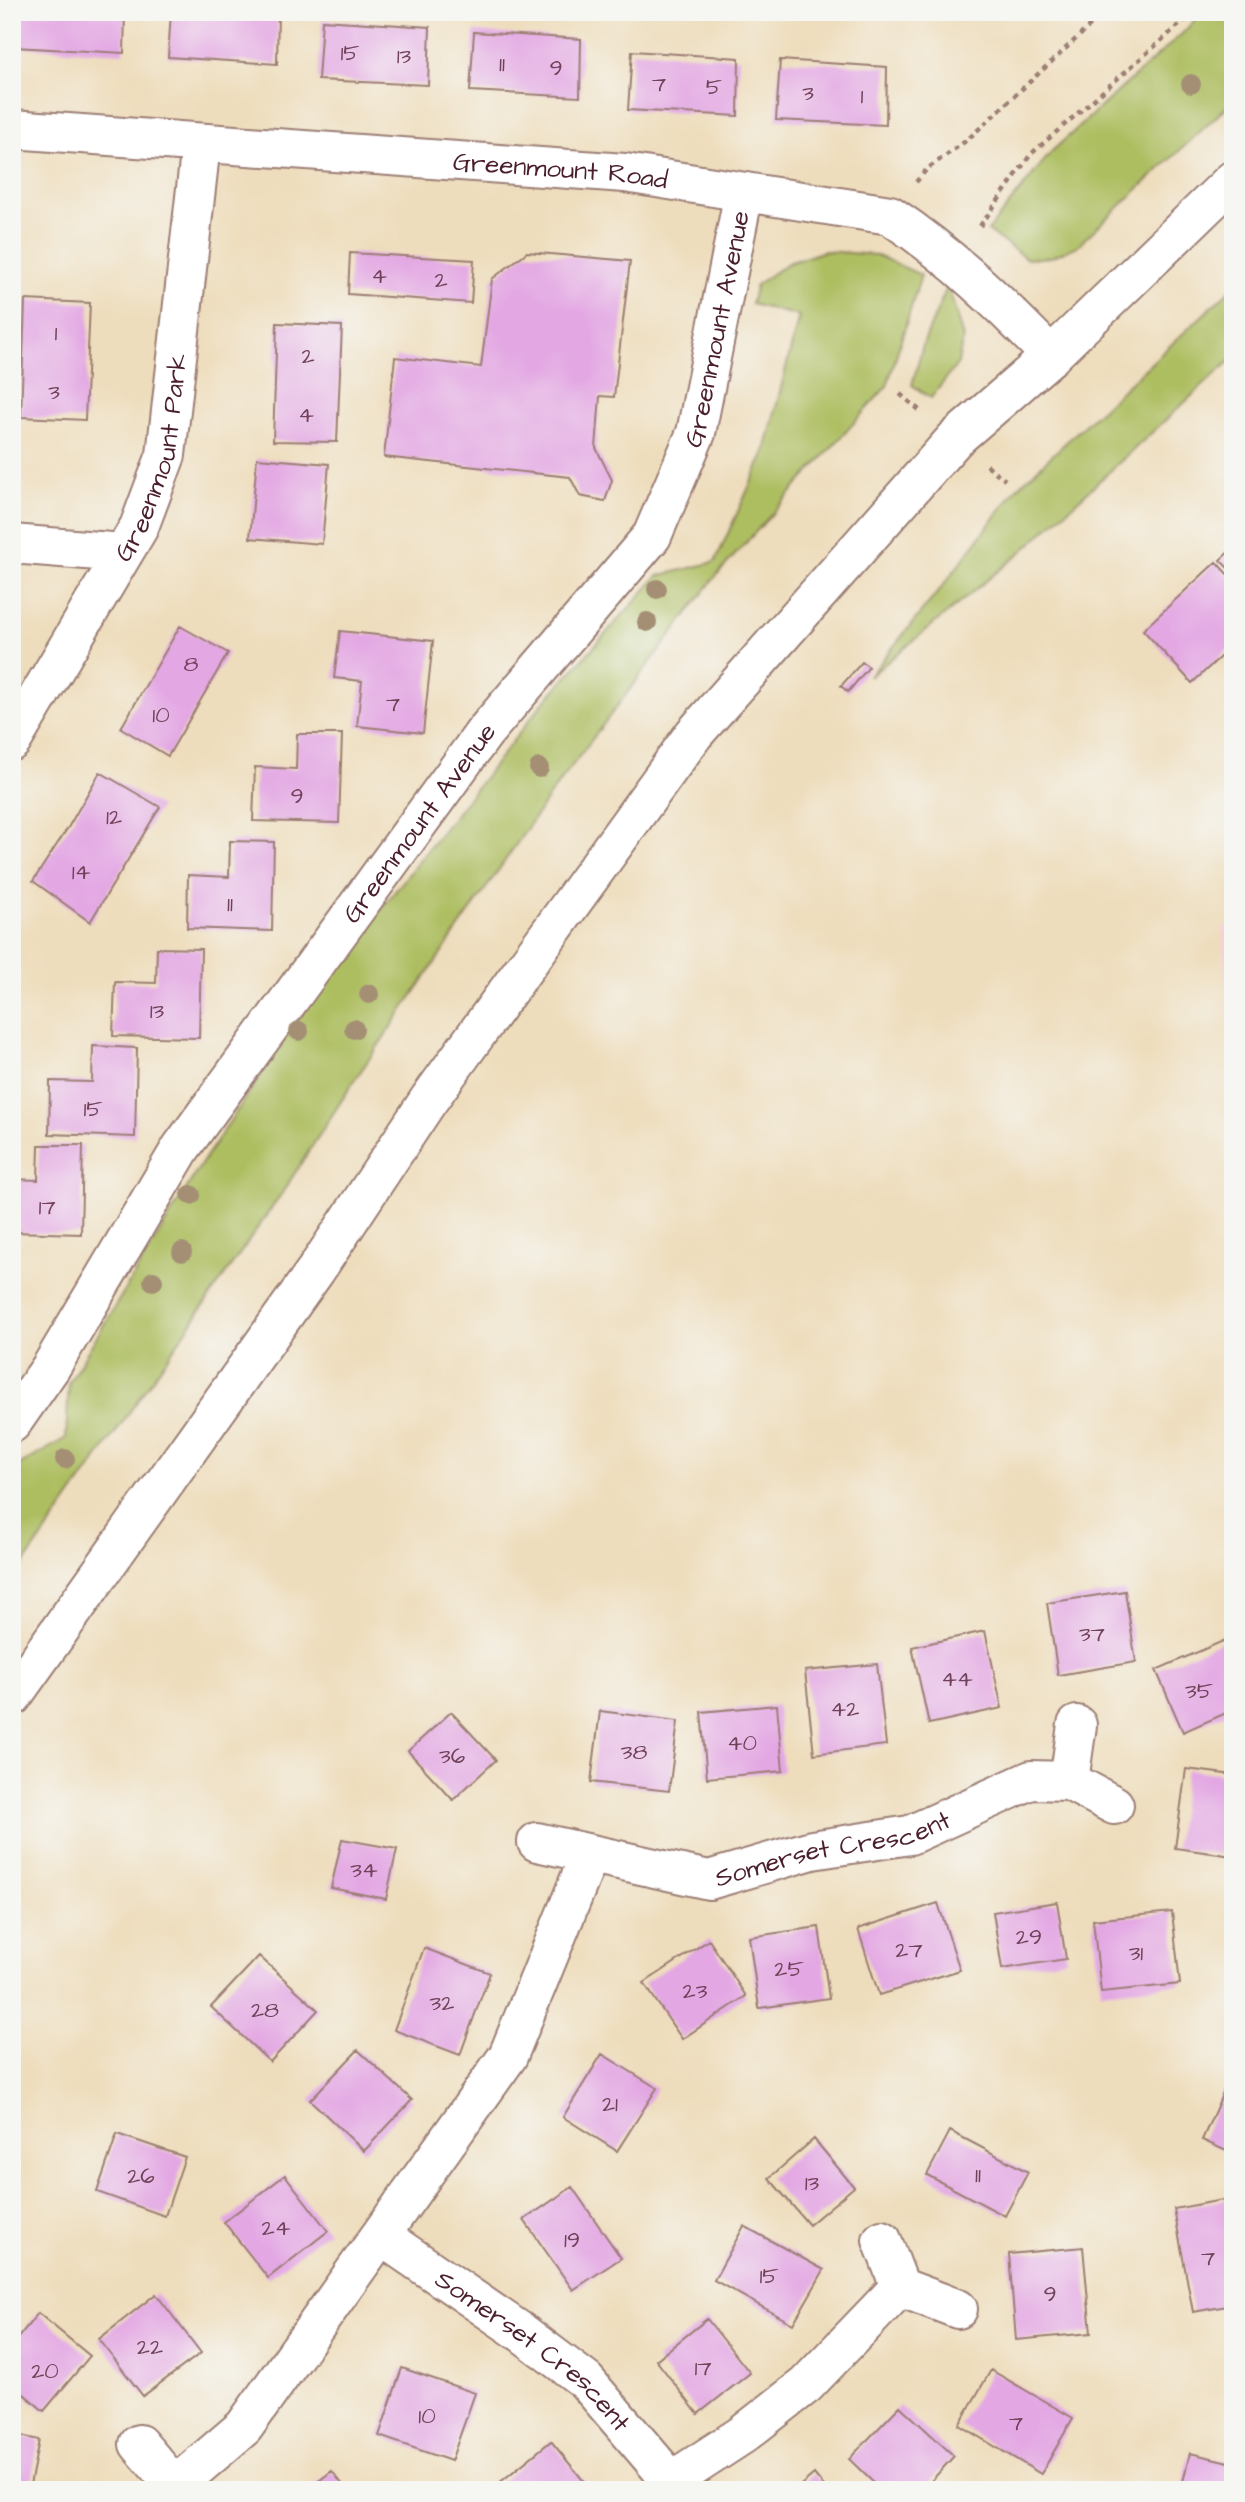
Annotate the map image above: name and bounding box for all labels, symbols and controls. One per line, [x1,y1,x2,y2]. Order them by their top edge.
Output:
house number: 15 [340,37,360,69]
house number: 13 [397,40,412,72]
house number: 11 [499,48,505,80]
house number: 9 [549,52,563,84]
house number: 7 [652,68,666,100]
house number: 5 [706,71,722,103]
house number: 3 [802,77,814,109]
house number: 1 [861,80,864,112]
street label: Greenmount Road [452,144,670,199]
street label: Greenmount Avenue [675,208,759,453]
house number: 4 [371,260,387,292]
house number: 2 [434,264,448,296]
house number: 1 [55,317,58,349]
house number: 2 [301,340,315,372]
street label: Greenmount Park [106,352,196,568]
house number: 3 [48,376,60,408]
house number: 4 [298,399,314,431]
house number: 8 [184,648,199,680]
house number: 7 [386,688,400,720]
house number: 10 [152,699,170,731]
street label: Greenmount Avenue [334,715,504,931]
house number: 9 [290,780,304,812]
house number: 12 [106,801,122,833]
house number: 14 [72,856,91,888]
house number: 11 [227,888,233,920]
house number: 13 [150,995,165,1027]
house number: 15 [83,1093,103,1125]
house number: 17 [38,1191,56,1223]
house number: 37 [1079,1618,1105,1650]
house number: 44 [941,1663,973,1695]
house number: 35 [1185,1675,1213,1707]
house number: 42 [831,1693,859,1725]
house number: 40 [727,1727,757,1759]
house number: 38 [621,1736,647,1768]
house number: 36 [439,1740,465,1772]
street label: Somerset Crescent [711,1802,957,1896]
house number: 34 [350,1854,378,1886]
house number: 29 [1016,1921,1042,1953]
house number: 27 [895,1934,923,1966]
house number: 31 [1129,1937,1143,1969]
house number: 25 [774,1953,804,1985]
house number: 23 [683,1975,708,2007]
house number: 32 [430,1987,454,2019]
house number: 28 [251,1994,279,2026]
house number: 21 [602,2088,618,2120]
house number: 11 [975,2159,981,2191]
house number: 26 [127,2160,155,2192]
house number: 13 [805,2167,820,2199]
house number: 24 [262,2212,291,2244]
house number: 19 [564,2224,580,2256]
house number: 7 [1201,2242,1215,2274]
house number: 15 [759,2260,779,2292]
street label: Somerset Crescent [428,2262,639,2440]
house number: 9 [1043,2278,1057,2310]
house number: 22 [137,2331,163,2363]
house number: 17 [694,2352,712,2384]
house number: 20 [31,2355,59,2387]
house number: 10 [418,2400,436,2432]
house number: 7 [1009,2407,1023,2439]

